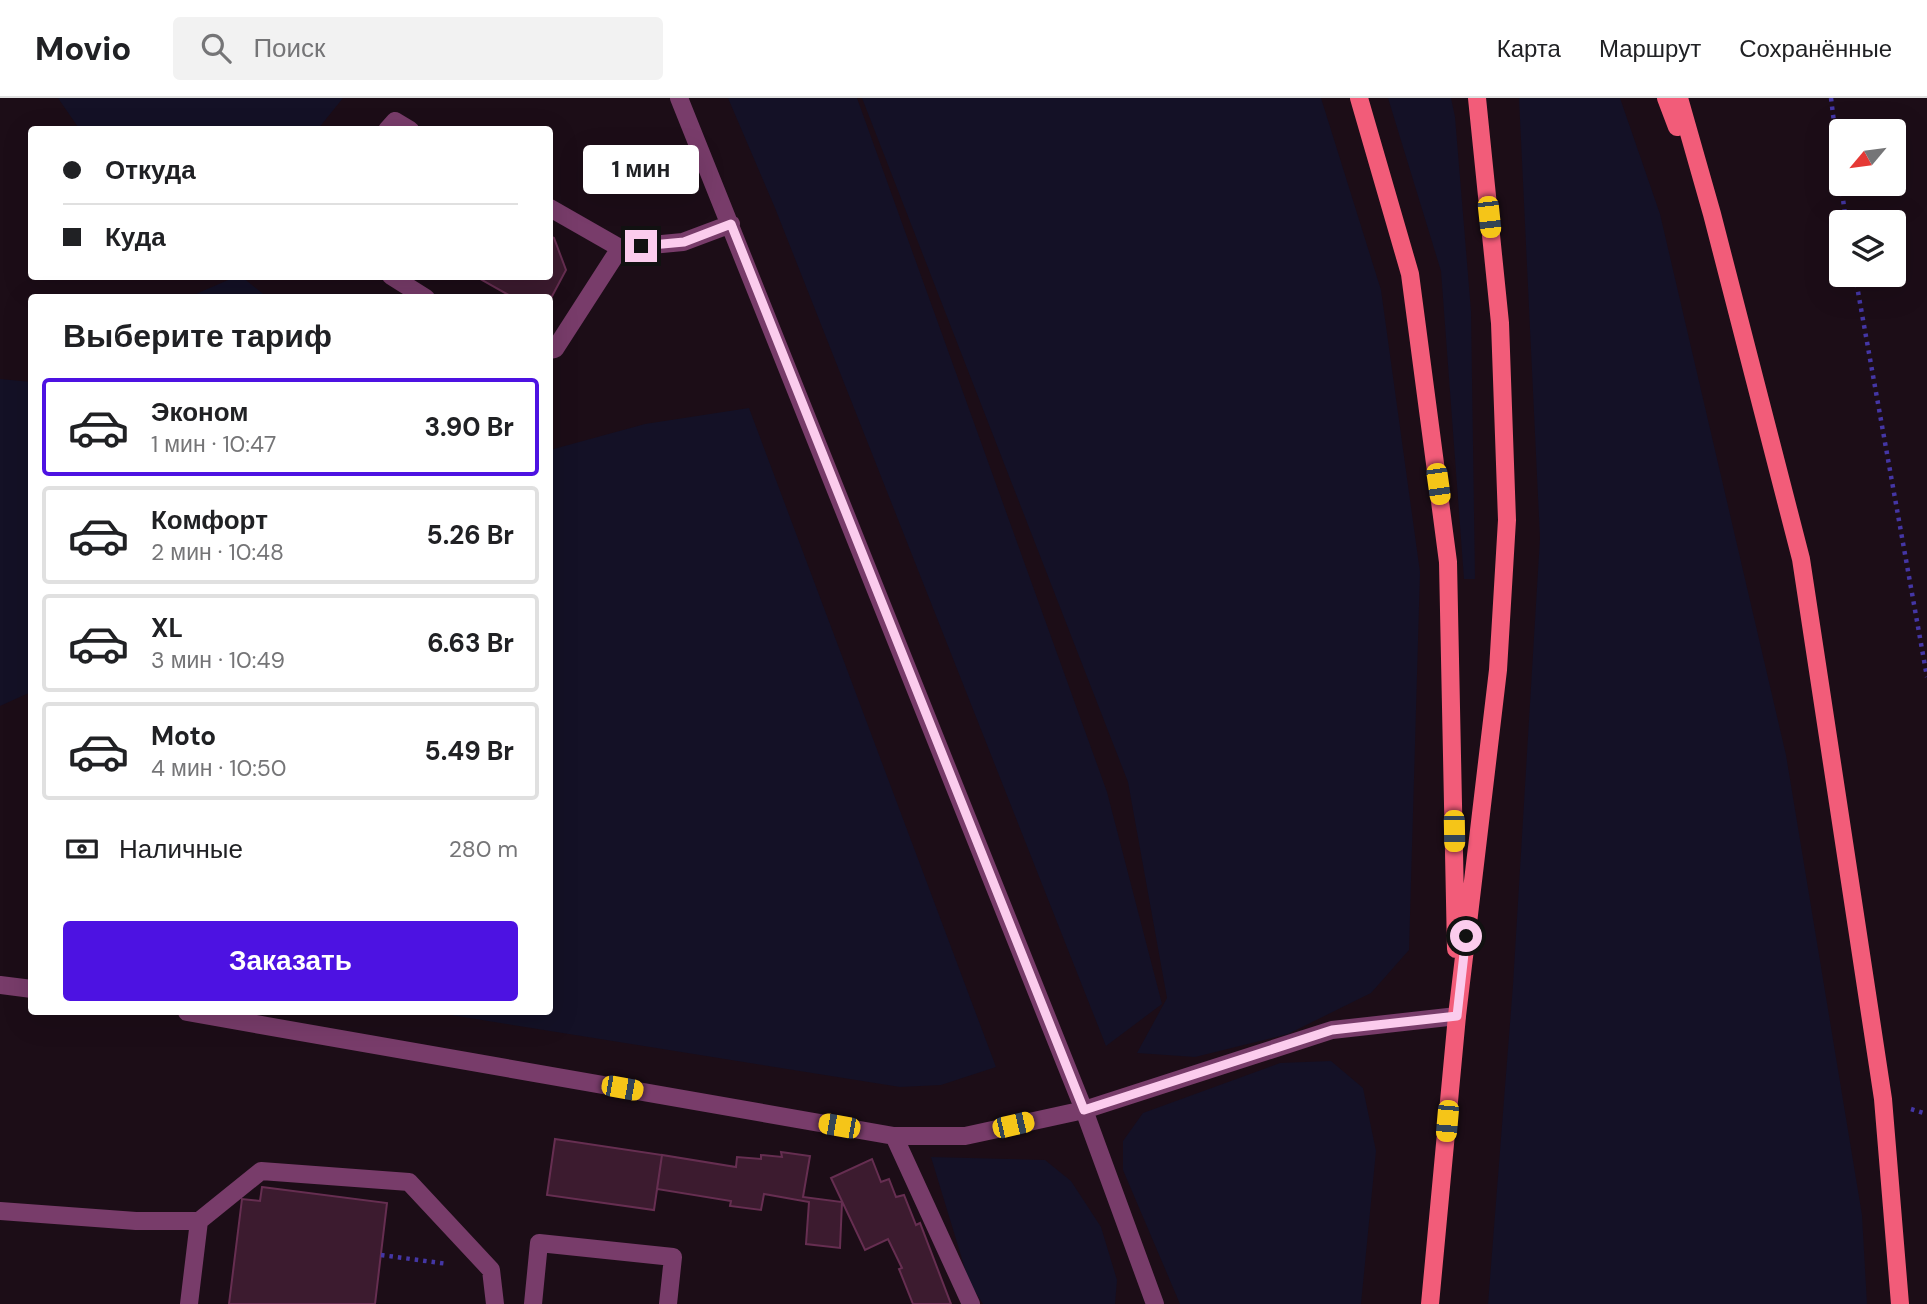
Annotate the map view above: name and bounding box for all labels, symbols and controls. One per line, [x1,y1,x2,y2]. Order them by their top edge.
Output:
search box [173,17,663,80]
text: Movio [35,27,131,70]
icon: search [197,29,235,67]
text: Поиск [253,31,325,65]
text: Карта [1497,33,1561,64]
text: Маршрут [1599,33,1701,64]
text: Сохранённые [1739,33,1892,64]
north arrow [1829,119,1906,196]
map controls [1829,119,1906,287]
callout: 1 мин [583,144,699,194]
text: Откуда [105,153,196,187]
text: 1 мин [612,154,670,184]
car [1477,195,1502,239]
button: layers [1829,210,1906,287]
text: Куда [105,220,166,254]
route end [625,230,657,262]
text: Выберите тариф [63,315,332,357]
text: Эконом [151,395,249,429]
icon: car [67,396,130,459]
text: 3.90 Br [424,410,514,444]
text: 1 мин · 10:47 [151,429,276,459]
car [1425,462,1452,506]
text: Комфорт [151,503,268,537]
icon: car [67,504,130,567]
text: 5.26 Br [426,518,514,552]
text: 2 мин · 10:48 [151,537,284,567]
text: XL [151,611,183,645]
icon: car [67,612,130,675]
text: 6.63 Br [427,626,514,660]
text: 3 мин · 10:49 [151,645,285,675]
text: Moto [151,719,216,753]
icon: car [67,720,130,783]
text: 5.49 Br [425,734,514,768]
text: 4 мин · 10:50 [151,753,287,783]
car [1444,810,1465,852]
icon: cash [63,830,101,868]
text: Наличные [119,832,243,866]
text: 280 m [449,834,518,864]
route start [1450,920,1482,952]
button: Заказать [63,921,518,1001]
car [600,1074,645,1102]
car [1435,1099,1460,1143]
car [991,1110,1036,1140]
car [817,1112,862,1140]

